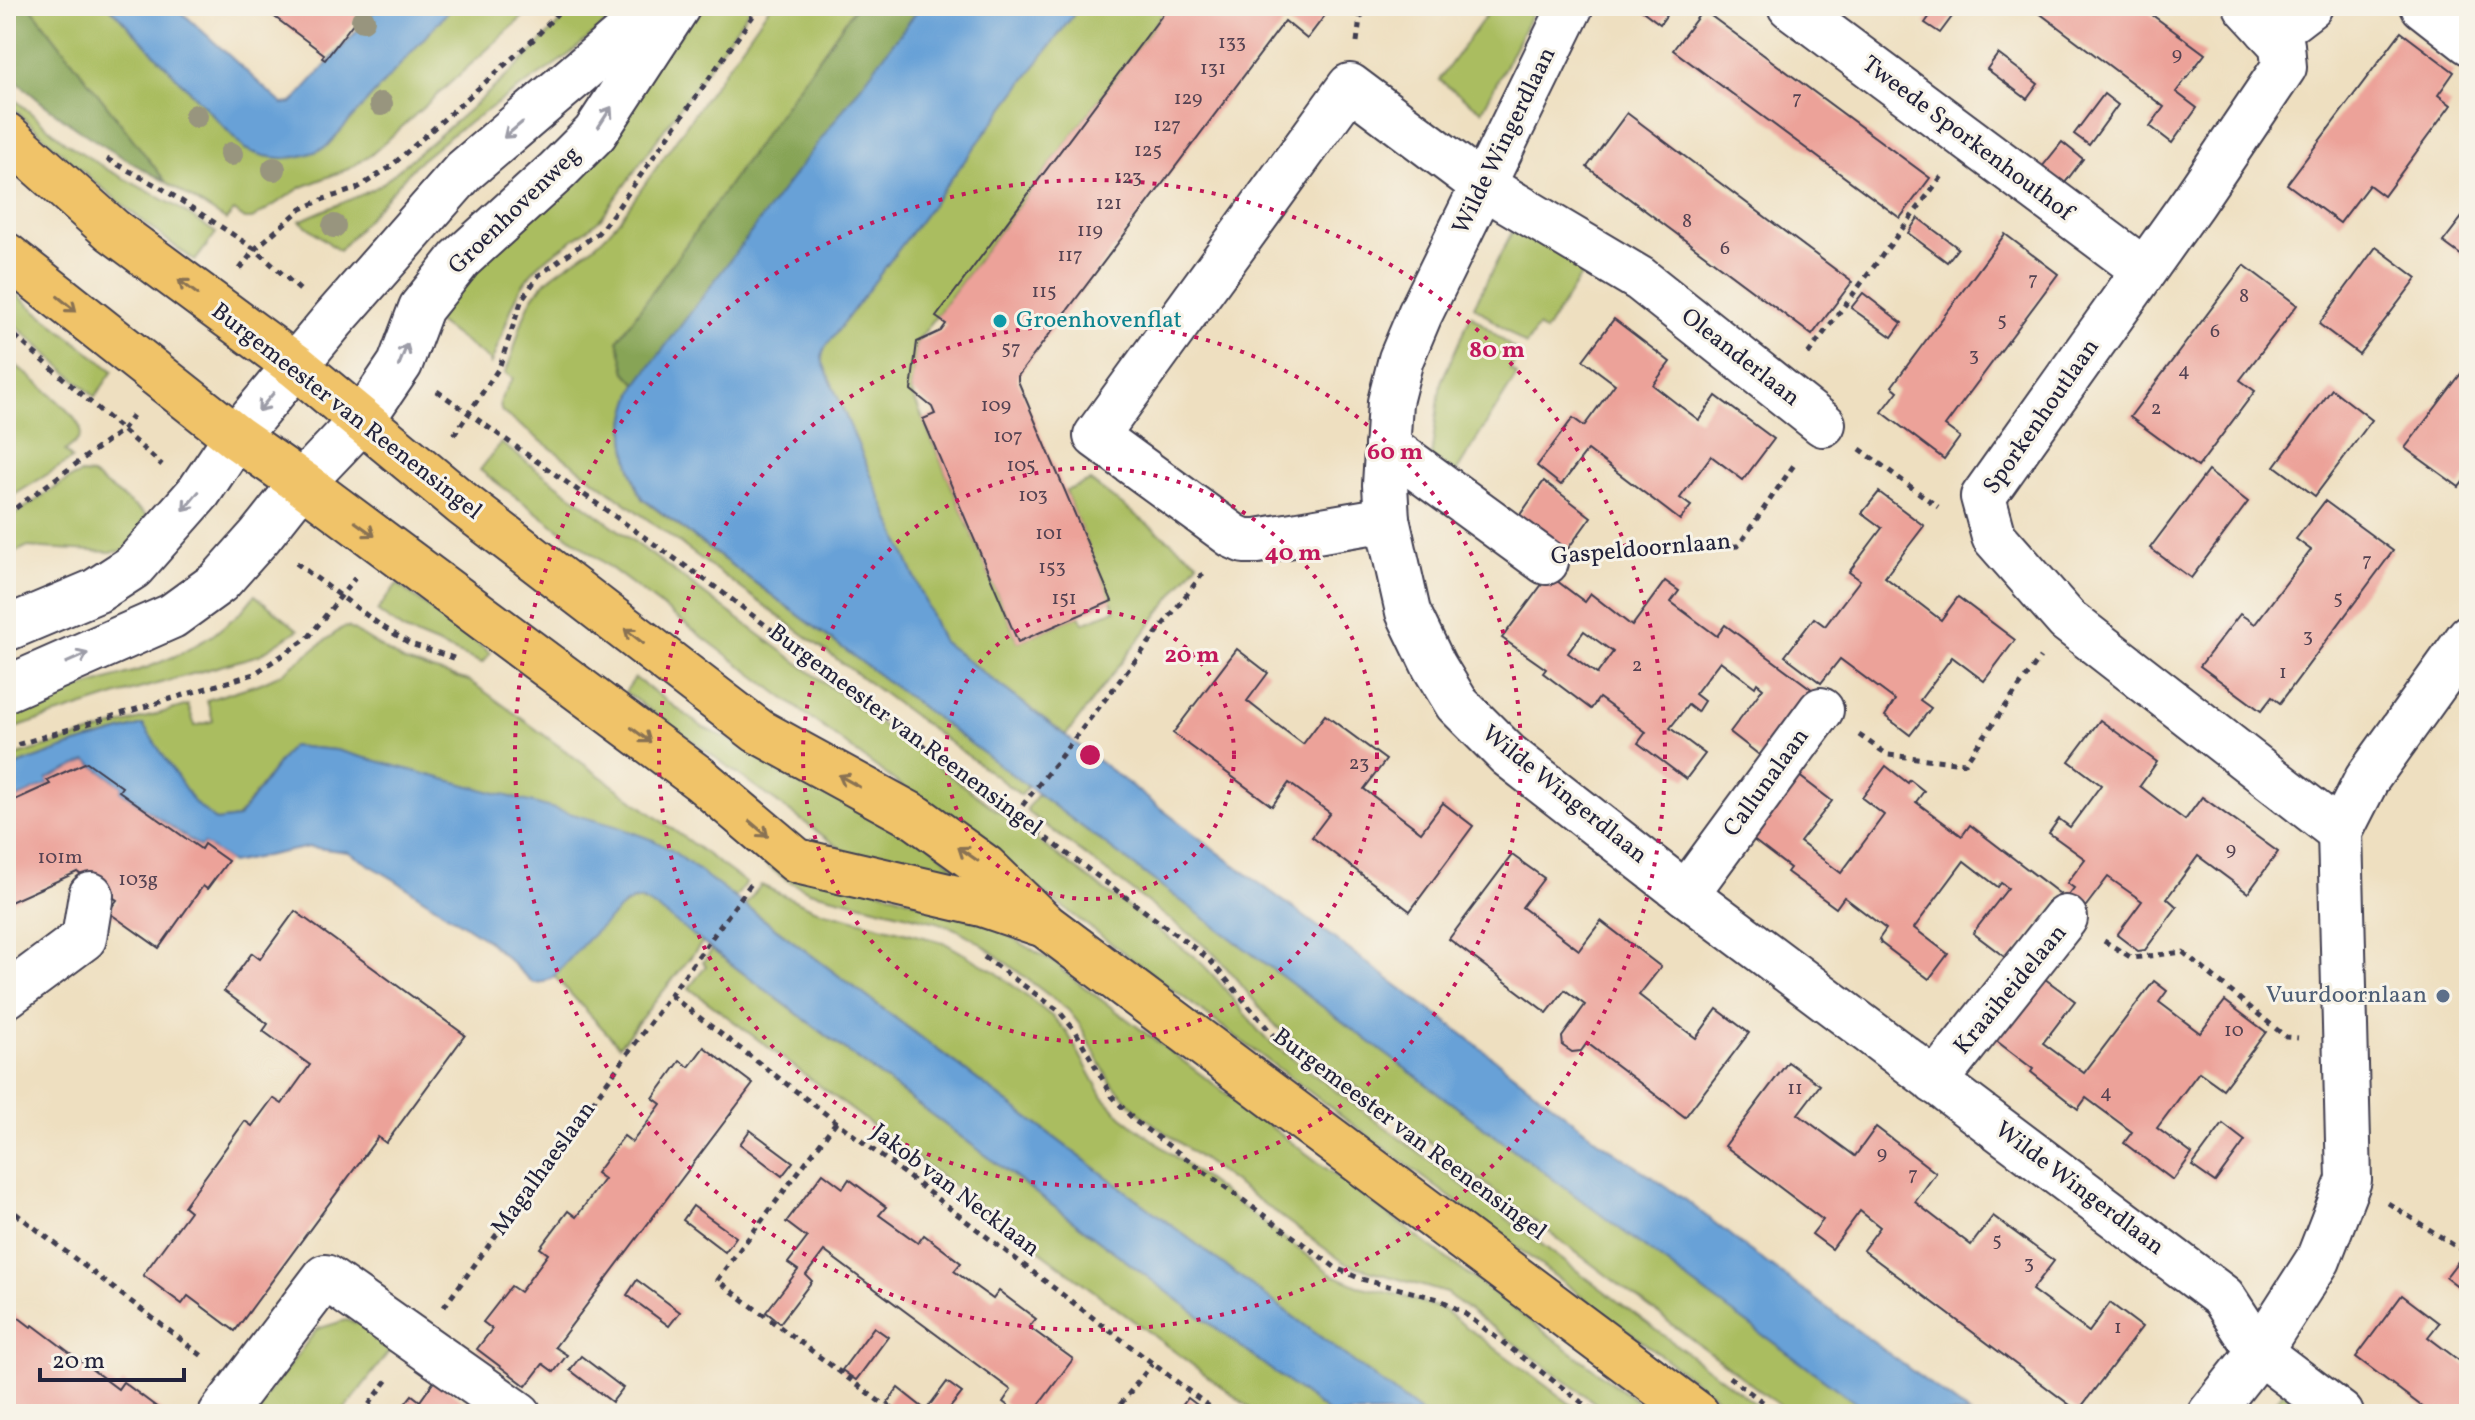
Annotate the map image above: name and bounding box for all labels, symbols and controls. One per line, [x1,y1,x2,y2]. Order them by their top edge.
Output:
house number: 133 [1218,29,1246,57]
house number: 9 [2172,41,2182,69]
street label: Wilde Wingerdlaan [1445,42,1565,240]
street label: Tweede Sporkenhouthof [1854,48,2082,231]
house number: 131 [1200,55,1226,83]
house number: 129 [1174,85,1202,113]
house number: 7 [1792,85,1802,113]
one-way arrow [597,107,613,129]
house number: 127 [1153,112,1181,140]
one-way arrow [503,121,523,139]
house number: 125 [1134,137,1162,165]
street label: Groenhovenweg [441,139,589,283]
house number: 123 [1114,164,1142,192]
house number: 121 [1096,190,1122,218]
house number: 8 [1682,208,1692,236]
house number: 119 [1077,217,1103,245]
house number: 6 [1720,235,1730,263]
house number: 117 [1057,242,1083,270]
house number: 7 [2028,266,2038,294]
house number: 115 [1031,278,1057,306]
one-way arrow [178,279,199,296]
house number: 8 [2239,283,2249,311]
one-way arrow [56,295,77,312]
street label: Burgemeester van Reenensingel [203,295,489,529]
street label: Oleanderlaan [1673,301,1807,415]
place label: Groenhovenflat [1016,304,1182,338]
house number: 5 [1997,307,2007,335]
marker: Groenhovenflat [991,312,1009,330]
house number: 6 [2210,318,2220,346]
street label: Sporkenhoutlaan [1976,332,2108,502]
text: 80 m [1469,334,1525,368]
house number: 57 [1001,335,1021,363]
house number: 3 [1969,342,1979,370]
one-way arrow [397,343,411,367]
house number: 4 [2178,357,2190,385]
one-way arrow [257,391,275,412]
house number: 109 [981,392,1011,420]
house number: 2 [2151,395,2161,423]
house number: 107 [993,423,1023,451]
text: 60 m [1367,436,1423,470]
house number: 105 [1006,452,1036,480]
house number: 103 [1018,482,1048,510]
one-way arrow [182,490,200,511]
one-way arrow [354,520,375,537]
house number: 101 [1035,520,1063,548]
street label: Gaspeldoornlaan [1549,525,1733,575]
text: 40 m [1265,537,1321,571]
house number: 7 [2362,547,2372,575]
house number: 153 [1038,554,1066,582]
house number: 151 [1051,585,1077,613]
house number: 5 [2333,585,2343,613]
street label: Burgemeester van Reenensingel [761,617,1049,845]
house number: 3 [2303,623,2313,651]
one-way arrow [624,627,645,644]
text: 20 m [1164,639,1220,673]
one-way arrow [65,650,89,665]
house number: 2 [1632,652,1642,680]
house number: 1 [2279,659,2287,687]
street label: Wilde Wingerdlaan [1474,718,1654,872]
street label: Callunalaan [1716,722,1818,844]
one-way arrow [629,727,651,743]
centre of rings [1076,741,1104,769]
house number: 23 [1349,750,1369,778]
one-way arrow [838,772,861,788]
one-way arrow [749,820,769,838]
house number: 9 [2226,836,2236,864]
house number: 101m [37,844,83,872]
one-way arrow [958,846,980,862]
house number: 103g [118,866,158,894]
street label: Kraaiheidelaan [1946,918,2076,1062]
place label: Vuurdoornlaan [2266,979,2427,1013]
marker: Vuurdoornlaan [2434,987,2452,1005]
house number: 10 [2224,1017,2244,1045]
street label: Burgemeester van Reenensingel [1265,1021,1553,1249]
house number: 11 [1787,1075,1803,1103]
house number: 4 [2100,1079,2112,1107]
street label: Magalhaeslaan [484,1095,604,1243]
street label: Wilde Wingerdlaan [1987,1114,2171,1264]
street label: Jakob van Necklaan [863,1116,1047,1266]
house number: 9 [1877,1140,1887,1168]
house number: 7 [1908,1161,1918,1189]
house number: 5 [1992,1227,2002,1255]
house number: 3 [2024,1250,2034,1278]
house number: 1 [2114,1314,2122,1342]
scale bar [40,1332,184,1382]
text: 20 m [52,1345,105,1379]

